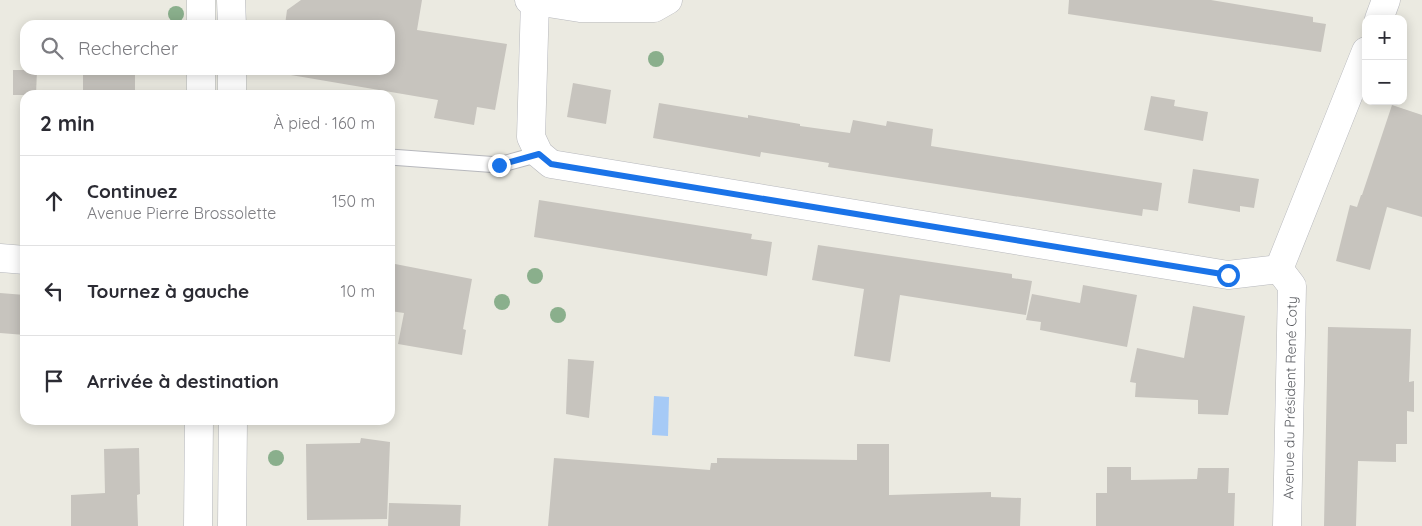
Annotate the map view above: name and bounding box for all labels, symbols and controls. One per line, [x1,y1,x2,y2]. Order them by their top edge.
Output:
map controls [1362,15,1407,105]
button: + [1362,15,1407,60]
search box [20,20,395,75]
icon: search [38,34,66,62]
text: Rechercher [78,36,178,60]
button: − [1362,60,1407,105]
text: 2 min [40,110,95,136]
text: À pied · 160 m [274,113,375,133]
route end [488,154,511,177]
text: Continuez [87,179,177,203]
icon: ahead [40,187,68,215]
text: 150 m [332,191,375,211]
text: Avenue Pierre Brossolette [87,203,276,223]
route start [1217,264,1240,287]
icon: left [40,277,68,305]
text: Tournez à gauche [87,279,249,303]
text: 10 m [341,281,375,301]
street label: Avenue du Président René Coty [1279,296,1301,500]
icon: arrive [40,367,68,395]
text: Arrivée à destination [87,369,279,393]

